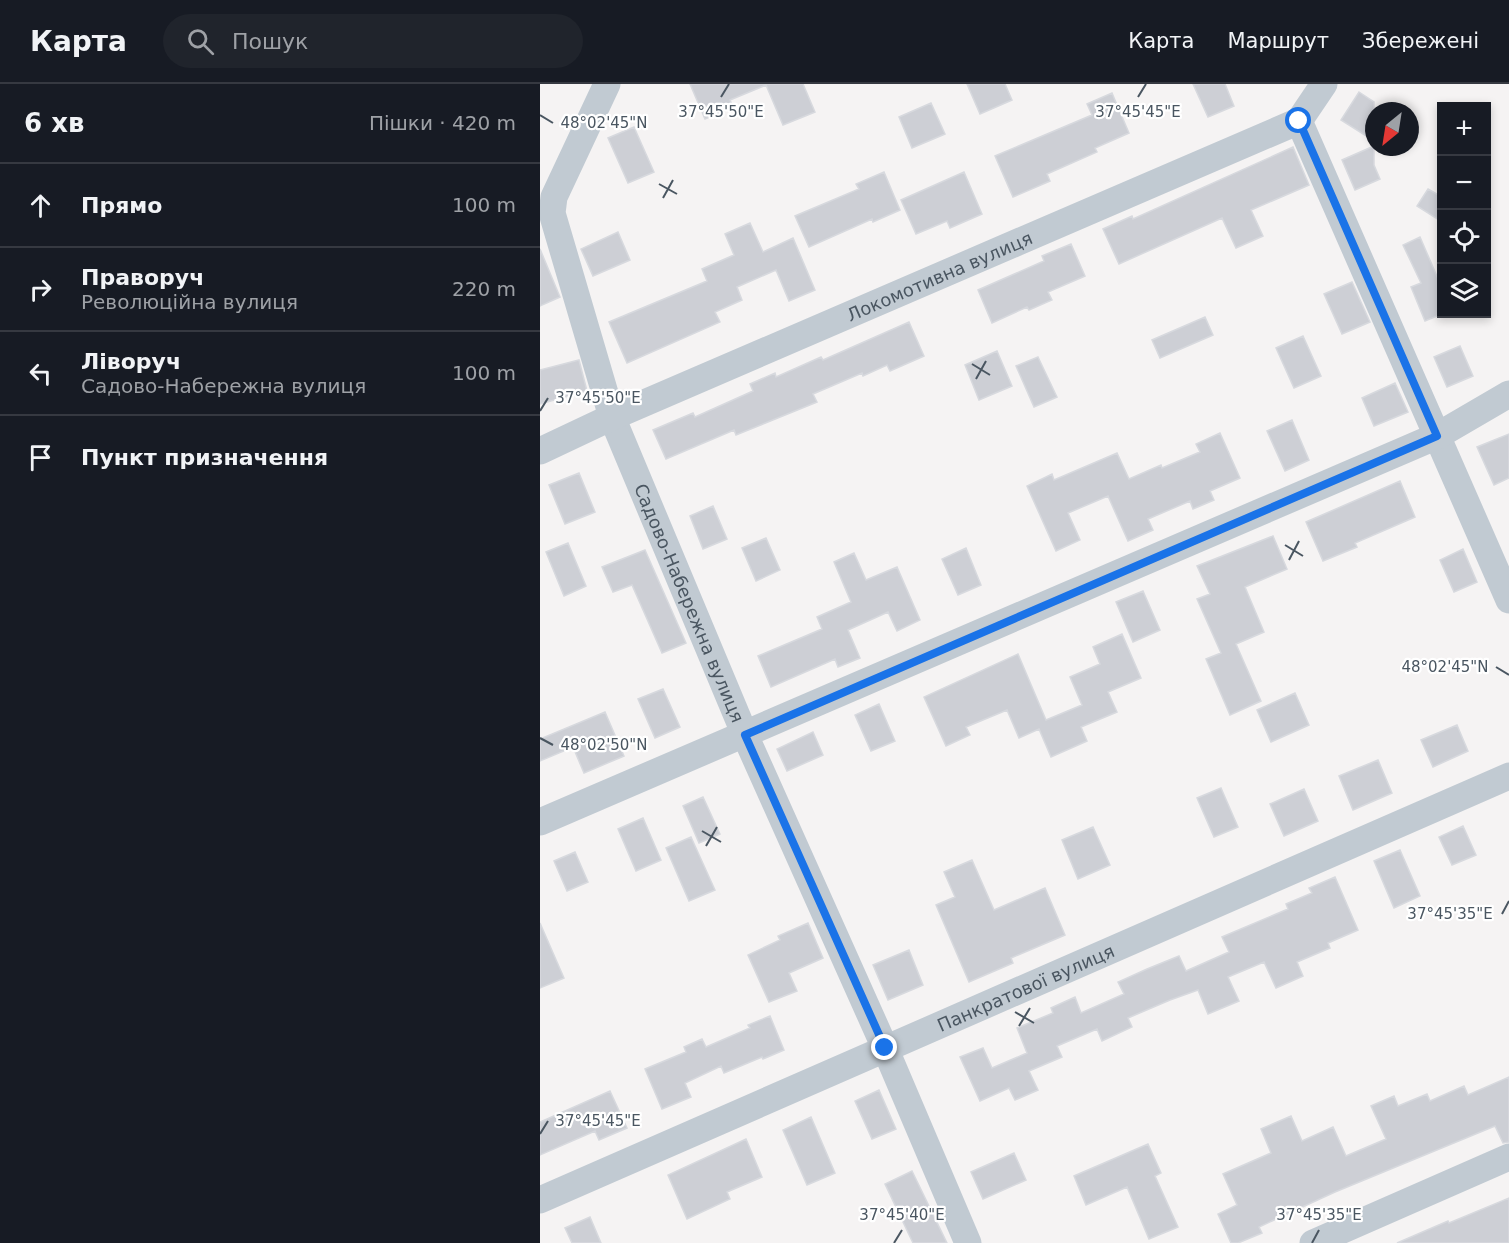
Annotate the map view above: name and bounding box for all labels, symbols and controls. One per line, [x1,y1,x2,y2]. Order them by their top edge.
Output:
search box [163,14,583,68]
text: Карта [30,25,127,58]
icon: search [184,25,217,58]
text: Пошук [232,29,308,54]
text: Карта [1128,29,1194,53]
text: Маршрут [1227,29,1329,53]
text: Збережені [1362,29,1479,53]
north arrow [1365,102,1419,156]
map controls [1437,102,1491,318]
button: + [1437,102,1491,156]
text: 37°45'50"E [678,103,764,121]
text: 37°45'45"E [1095,103,1181,121]
route start [1285,107,1311,133]
text: 6 хв [24,108,84,138]
text: Пішки · 420 m [369,111,516,135]
text: 48°02'45"N [560,114,648,132]
button: − [1437,156,1491,210]
icon: ahead [24,189,57,222]
text: Прямо [81,193,162,218]
text: 100 m [452,193,516,217]
button: locate [1437,210,1491,264]
street label: Локомотивна вулиця [843,227,1035,325]
button: layers [1437,264,1491,318]
text: Праворуч [81,265,204,290]
icon: right [24,273,57,306]
text: 220 m [452,277,516,301]
text: Революційна вулиця [81,290,298,314]
text: Ліворуч [81,349,181,374]
icon: left [24,357,57,390]
text: 100 m [452,361,516,385]
text: Садово-Набережна вулиця [81,374,366,398]
text: 37°45'50"E [555,389,641,407]
icon: arrive [24,441,57,474]
text: Пункт призначення [81,445,328,470]
street label: Садово-Набережна вулиця [630,480,749,725]
text: 48°02'45"N [1401,658,1489,676]
text: 48°02'50"N [560,736,648,754]
text: 37°45'35"E [1407,905,1493,923]
street label: Панкратової вулиця [934,940,1117,1035]
route end [871,1034,897,1060]
text: 37°45'45"E [555,1112,641,1130]
text: 37°45'40"E [859,1206,945,1224]
text: 37°45'35"E [1276,1206,1362,1224]

